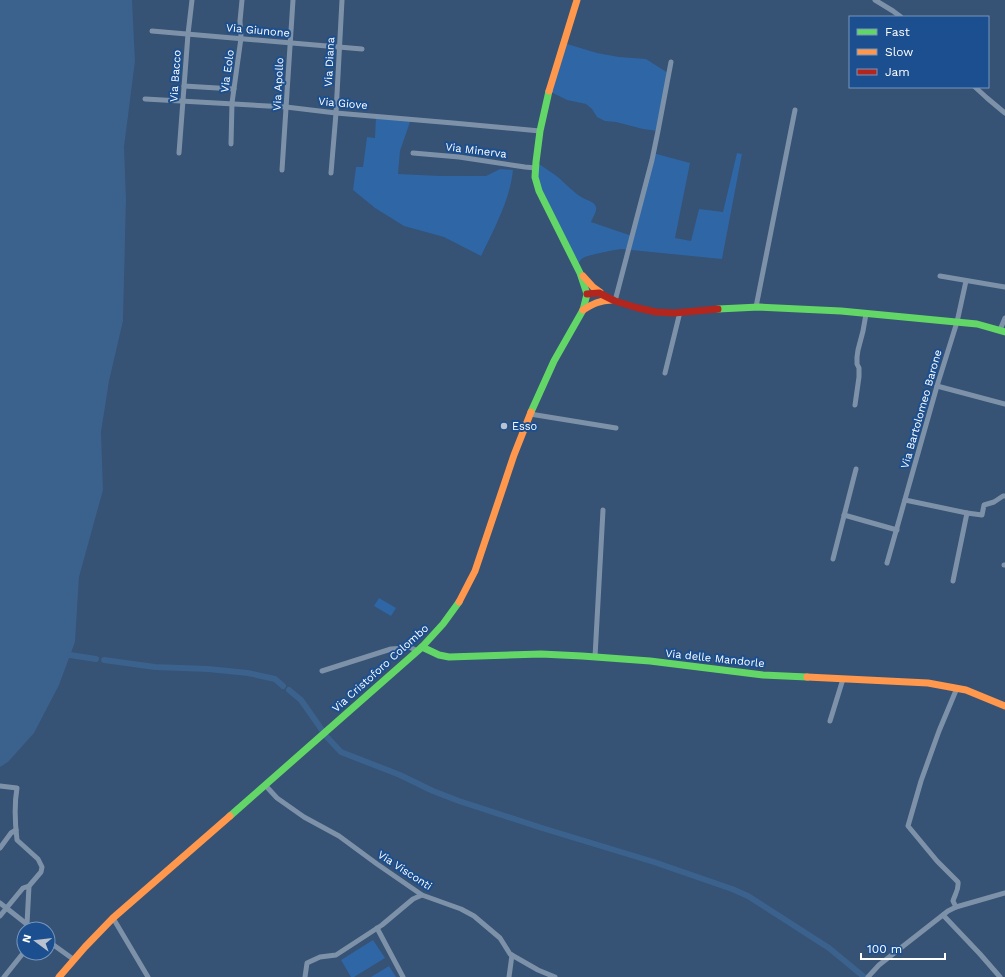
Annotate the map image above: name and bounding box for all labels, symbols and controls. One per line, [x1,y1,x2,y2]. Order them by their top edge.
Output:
legend [849,16,989,88]
street label: Via Giunone [225,21,290,40]
text: Fast [885,25,910,39]
street label: Via Diana [322,37,337,87]
text: Slow [885,45,913,59]
street label: Via Eolo [218,49,237,93]
street label: Via Bacco [167,50,184,102]
street label: Via Apollo [271,57,286,111]
text: Jam [885,65,910,79]
street label: Via Giove [318,95,368,112]
street label: Via Minerva [445,140,507,161]
street label: Via Bartolomeo Barone [898,348,945,470]
place label: Esso [512,420,537,433]
marker: Esso [499,421,509,431]
street label: Via Cristoforo Colombo [329,622,431,715]
street label: Via delle Mandorle [665,647,765,670]
street label: Via Visconti [375,848,434,893]
north arrow [16,921,56,961]
text: N [19,933,34,944]
scale bar [861,935,945,961]
text: 100 m [867,942,902,956]

